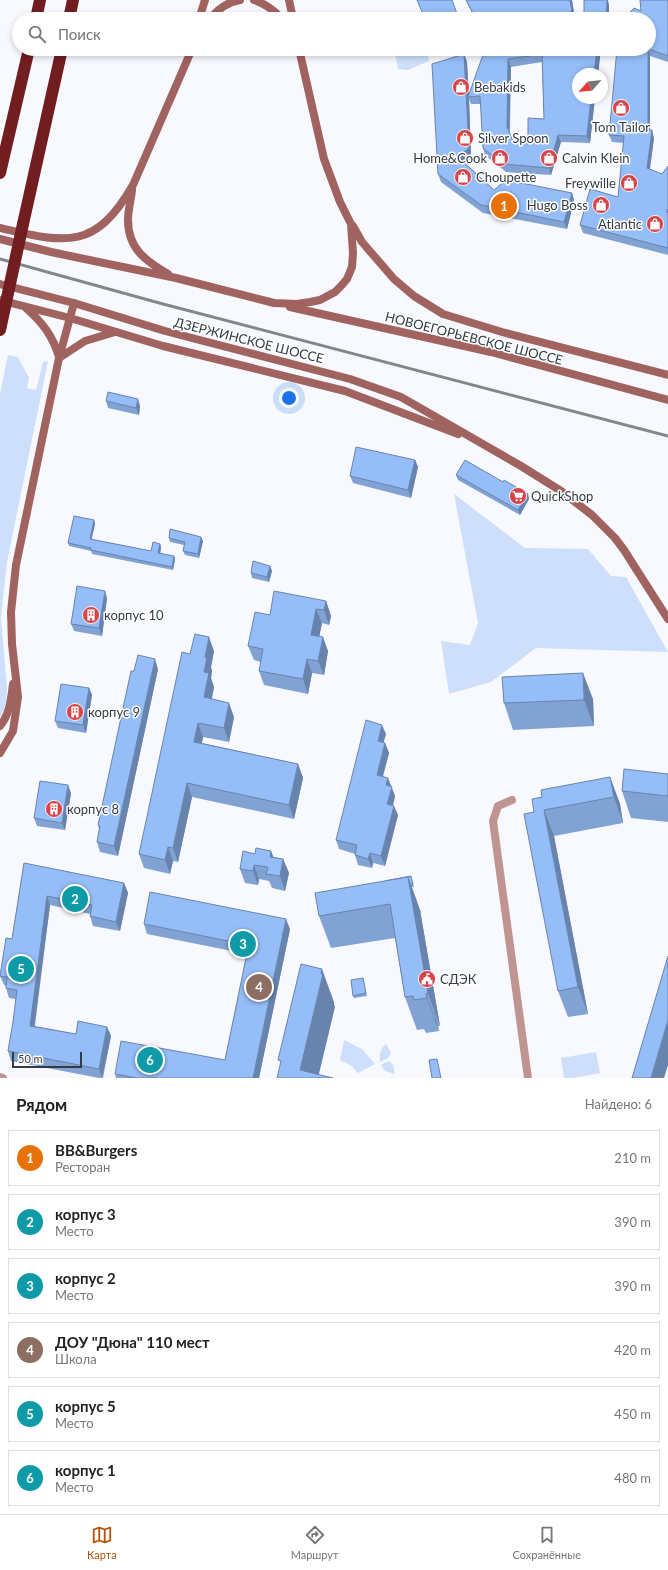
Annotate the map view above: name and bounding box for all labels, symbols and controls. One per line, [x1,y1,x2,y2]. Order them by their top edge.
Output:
search box [12,12,656,56]
icon: search [26,23,48,45]
text: Поиск [58,25,101,43]
north arrow [572,68,608,104]
shop icon: Bebakids [451,77,471,97]
place label: Bebakids [474,79,526,95]
shop icon: Tom Tailor [611,98,631,118]
place label: Tom Tailor [592,119,650,135]
shop icon: Silver Spoon [455,128,475,148]
place label: Silver Spoon [478,130,549,146]
shop icon: Home&Cook [490,148,510,168]
shop icon: Calvin Klein [539,148,559,168]
place label: Home&Cook [413,150,487,166]
place label: Calvin Klein [562,150,630,166]
shop icon: Choupette [453,167,473,187]
place label: Choupette [476,169,537,185]
shop icon: Freywille [619,173,639,193]
place label: Freywille [565,175,616,191]
pin: 1 [491,191,517,221]
shop icon: Hugo Boss [591,195,611,215]
place label: Hugo Boss [527,197,588,213]
shop icon: Atlantic [645,214,665,234]
place label: Atlantic [598,216,642,232]
street label: НОВОЕГОРЬЕВСКОЕ ШОССЕ [384,308,564,368]
street label: ДЗЕРЖИНСКОЕ ШОССЕ [173,314,325,366]
your location [279,388,299,408]
supermarket icon: QuickShop [508,486,528,506]
place label: QuickShop [531,488,593,504]
building icon: корпус 10 [81,605,101,625]
place label: корпус 10 [104,607,164,623]
building icon: корпус 9 [65,702,85,722]
place label: корпус 9 [88,704,140,720]
building icon: корпус 8 [44,799,64,819]
place label: корпус 8 [67,801,119,817]
pin: 2 [62,884,88,914]
pin: 3 [230,929,256,959]
pin: 5 [8,954,34,984]
public building icon: СДЭК [417,969,437,989]
place label: СДЭК [440,971,477,987]
pin: 4 [246,972,272,1002]
pin: 6 [137,1045,163,1075]
scale bar [12,1050,82,1069]
text: 50 m [18,1052,43,1065]
text: Рядом [16,1094,67,1115]
text: Найдено: 6 [585,1096,652,1112]
text: BB&Burgers [55,1141,137,1159]
text: 1 [26,1150,34,1166]
text: 210 m [614,1150,651,1166]
text: Ресторан [55,1159,110,1175]
text: корпус 3 [55,1205,116,1223]
text: 2 [26,1214,34,1230]
text: 390 m [614,1214,651,1230]
text: Место [55,1223,94,1239]
text: корпус 2 [55,1269,116,1287]
text: 3 [26,1278,34,1294]
text: 390 m [614,1278,651,1294]
text: Место [55,1287,94,1303]
text: ДОУ "Дюна" 110 мест [55,1333,210,1351]
text: 4 [26,1342,34,1358]
text: 420 m [614,1342,651,1358]
text: Школа [55,1351,97,1367]
text: корпус 5 [55,1397,116,1415]
text: 5 [26,1406,34,1422]
text: 450 m [614,1406,651,1422]
text: Место [55,1415,94,1431]
text: корпус 1 [55,1461,116,1479]
text: 6 [26,1470,34,1486]
text: 480 m [614,1470,651,1486]
text: Место [55,1479,94,1495]
tab: Карта [87,1524,117,1561]
tab: Маршрут [291,1524,339,1561]
tab: Сохранённые [513,1524,581,1561]

